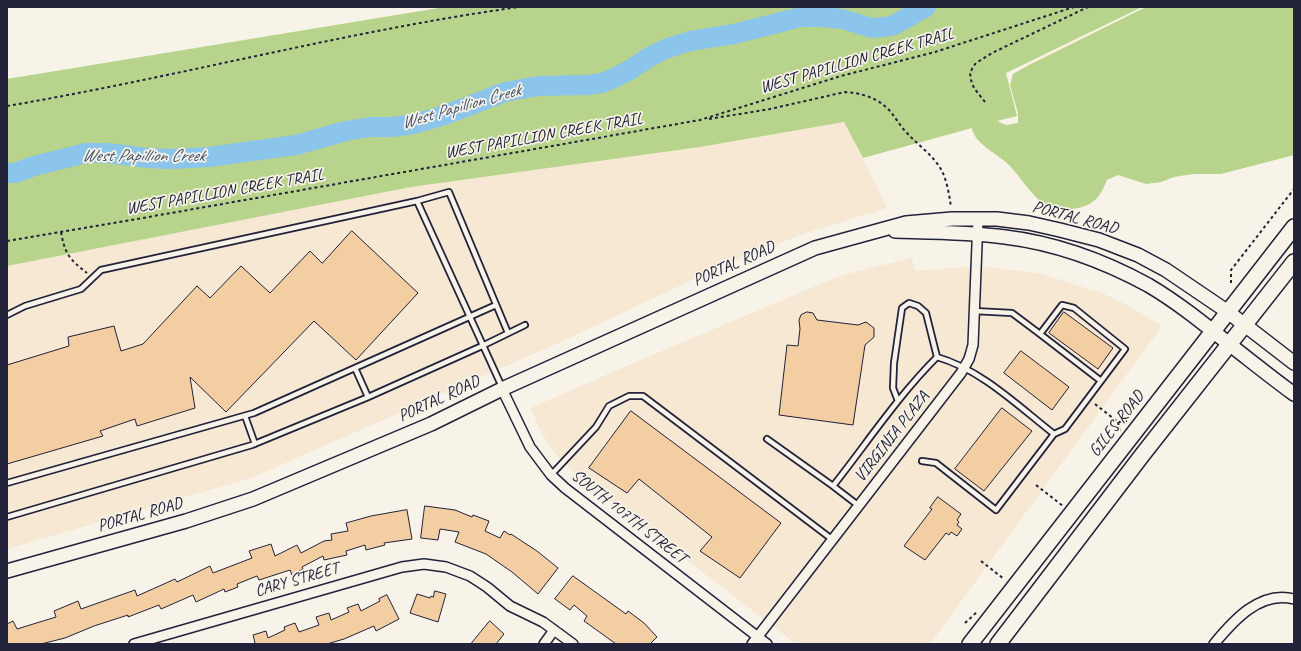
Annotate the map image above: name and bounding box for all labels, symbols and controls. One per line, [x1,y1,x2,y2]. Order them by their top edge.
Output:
street label: WEST PAPILLION CREEK TRAIL [758,24,956,98]
water label: West Papillion Creek [399,80,523,134]
street label: WEST PAPILLION CREEK TRAIL [444,109,644,163]
water label: West Papillion Creek [82,145,204,167]
street label: WEST PAPILLION CREEK TRAIL [125,165,325,219]
street label: PORTAL ROAD [1030,197,1120,239]
street label: PORTAL ROAD [690,237,778,291]
street label: PORTAL ROAD [395,371,483,427]
street label: GILES ROAD [1085,387,1149,461]
street label: VIRGINIA PLAZA [850,388,934,486]
street label: SOUTH 107TH STREET [567,465,691,569]
street label: PORTAL ROAD [95,493,185,537]
street label: CARY STREET [253,558,341,602]

